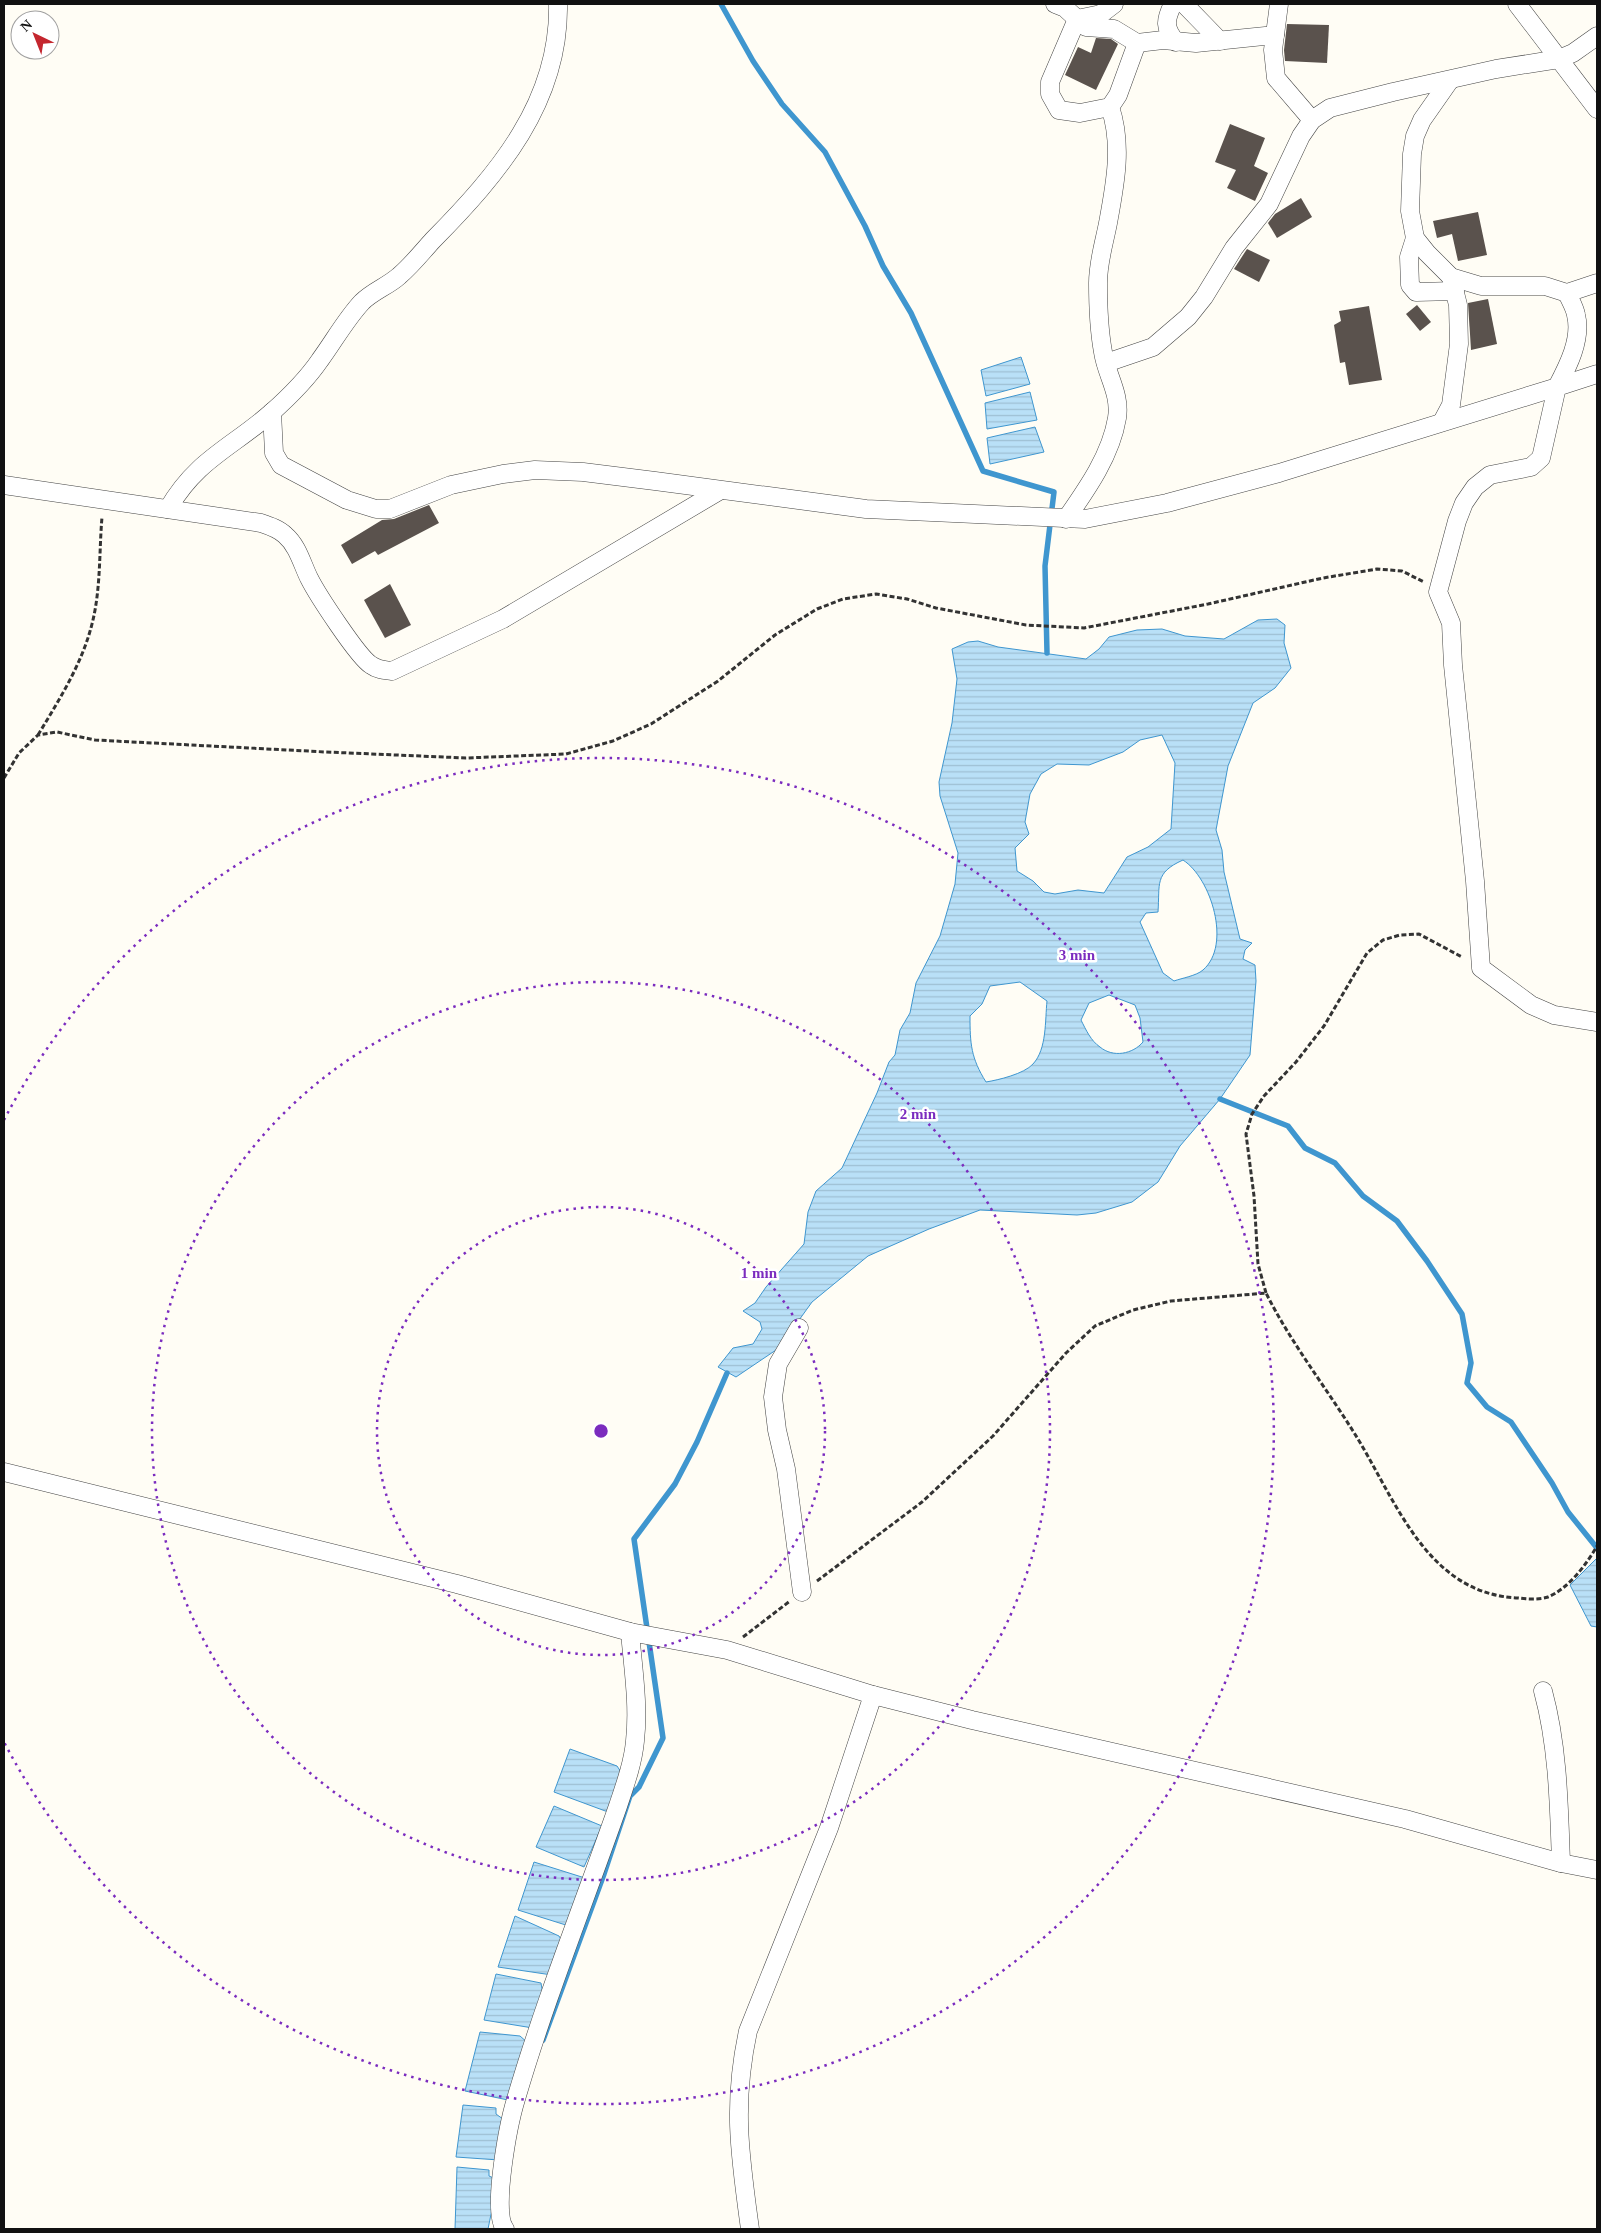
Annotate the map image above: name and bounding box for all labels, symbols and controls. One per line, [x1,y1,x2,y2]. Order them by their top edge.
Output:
north arrow [10,10,60,60]
text: N [18,17,35,35]
text: 3 min [1059,947,1096,963]
text: 2 min [900,1106,937,1122]
text: 1 min [741,1265,778,1281]
centre of rings [592,1422,610,1440]

